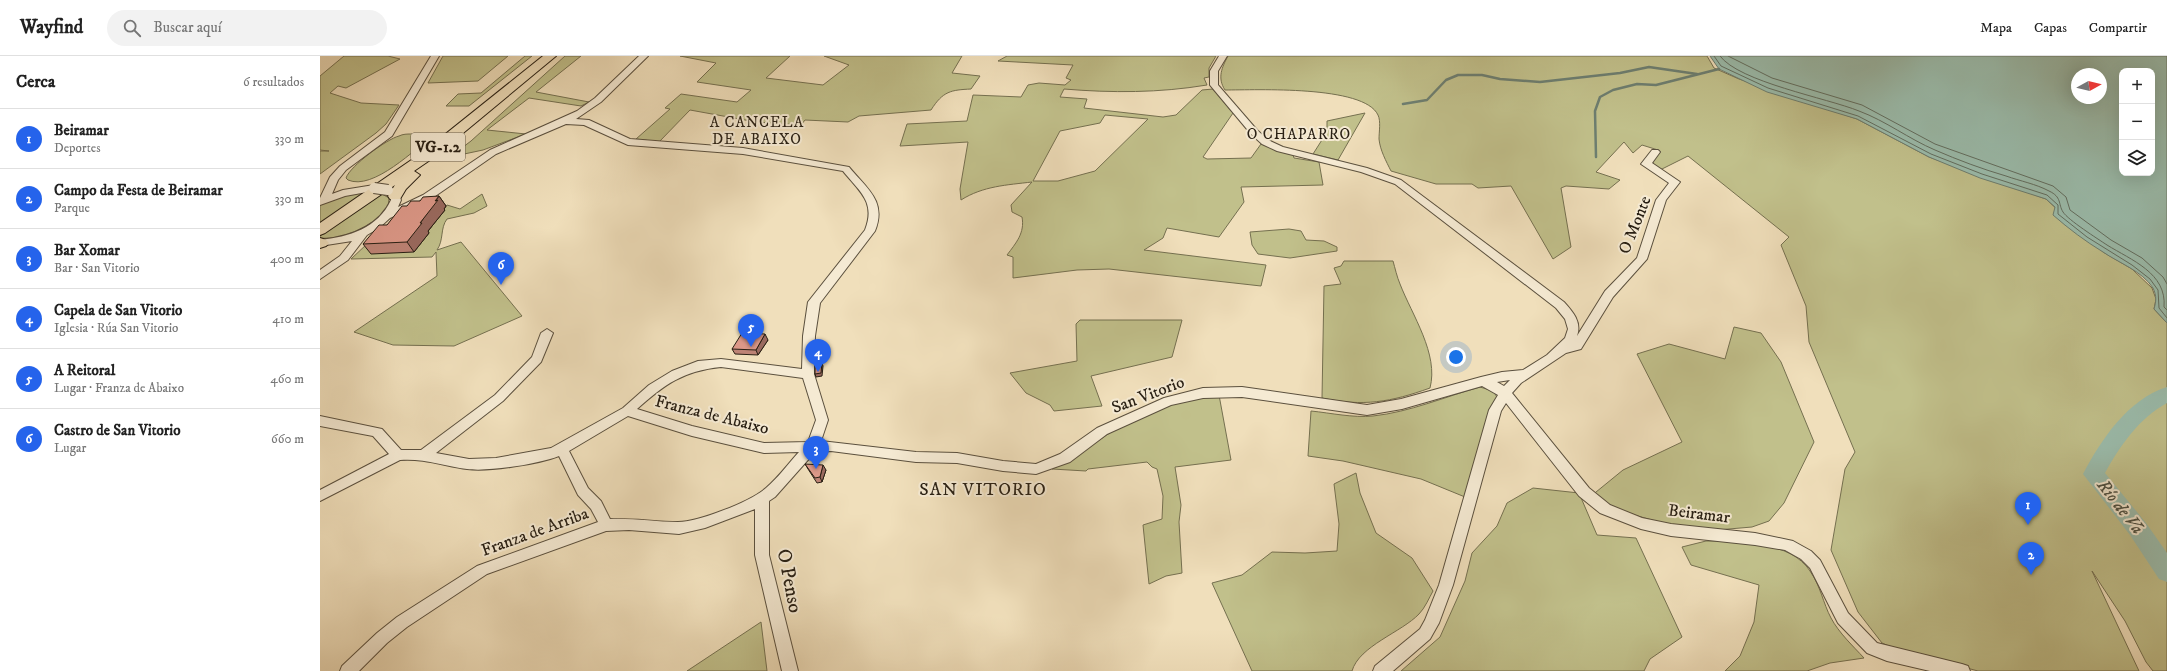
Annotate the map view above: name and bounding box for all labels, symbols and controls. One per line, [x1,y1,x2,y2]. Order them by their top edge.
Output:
search box [107,10,387,46]
text: Wayfind [20,16,83,39]
icon: search [121,17,143,39]
text: Buscar aquí [153,18,222,37]
text: Mapa [1980,19,2012,37]
text: Capas [2034,19,2067,37]
text: Compartir [2089,19,2147,37]
north arrow [2071,68,2107,104]
map controls [2119,68,2155,176]
button: + [2119,68,2155,104]
text: Cerca [16,71,55,93]
text: 6 resultados [243,74,304,90]
button: − [2119,104,2155,140]
district label: A CANCELA DE ABAIXO [710,113,804,149]
text: Beiramar [54,121,109,140]
district label: O CHAPARRO [1247,125,1351,144]
text: 1 [27,131,31,147]
text: 330 m [275,131,304,147]
road number: VG-1.2 [411,133,465,161]
text: Deportes [54,140,101,156]
button: layers [2119,140,2155,176]
text: Campo da Festa de Beiramar [54,181,223,200]
text: 2 [26,191,32,207]
text: 330 m [275,191,304,207]
street label: O Monte [1613,193,1657,257]
text: Parque [54,200,90,216]
text: Bar Xomar [54,241,120,260]
text: 3 [27,251,31,267]
text: 400 m [270,251,304,267]
pin: 6 [488,252,514,285]
text: Bar · San Vitorio [54,260,140,276]
text: Capela de San Vitorio [54,301,182,320]
text: 4 [25,311,33,327]
text: 410 m [272,311,304,327]
pin: 5 [738,314,764,347]
text: Iglesia · Rúa San Vitorio [54,320,178,336]
pin: 4 [805,339,831,372]
your location [1446,347,1466,367]
text: A Reitoral [54,361,115,380]
text: 5 [26,371,32,387]
text: 460 m [270,371,304,387]
street label: San Vitorio [1108,371,1188,419]
text: Lugar · Franza de Abaixo [54,380,184,396]
street label: Franza de Abaixo [653,390,771,440]
text: Castro de San Vitorio [54,421,180,440]
text: 6 [26,431,32,447]
text: 660 m [271,431,304,447]
pin: 3 [803,436,829,469]
text: Lugar [54,440,86,456]
water label: Río de Va [2091,474,2148,539]
district label: SAN VITORIO [919,479,1047,501]
pin: 1 [2015,492,2041,525]
street label: Beiramar [1667,499,1732,529]
street label: Franza de Arriba [478,502,592,562]
pin: 2 [2018,542,2044,575]
street label: O Penso [771,547,807,615]

